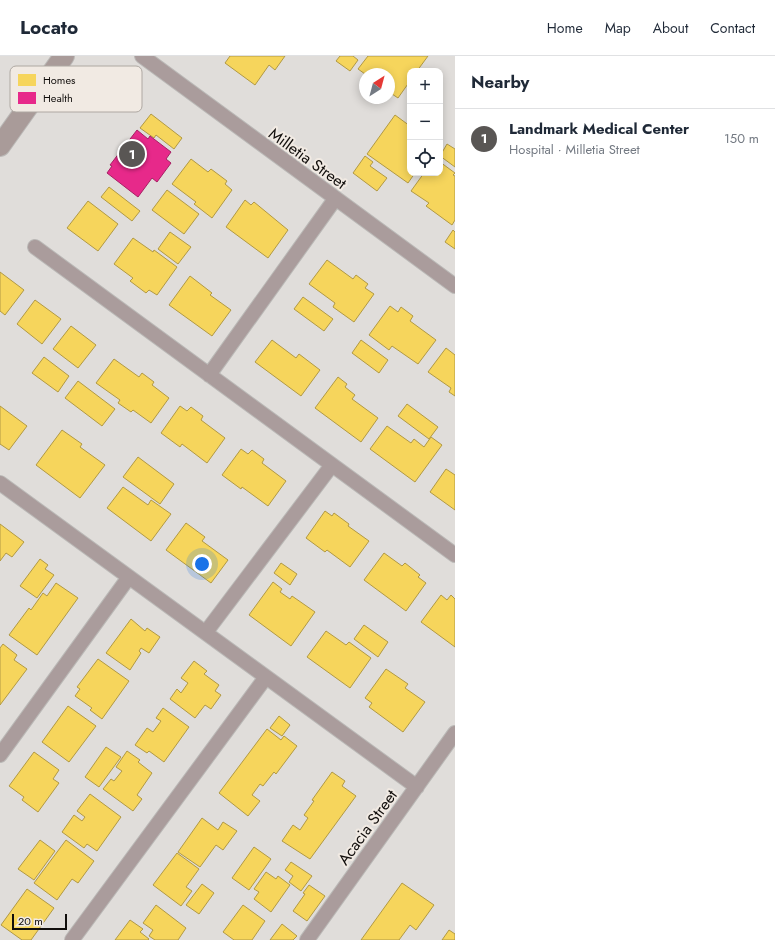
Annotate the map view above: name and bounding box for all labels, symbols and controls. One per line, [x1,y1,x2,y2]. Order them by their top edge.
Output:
text: Locato [20,14,78,41]
text: Home [547,18,583,38]
text: Map [605,18,631,38]
text: About [653,18,688,38]
text: Contact [710,18,755,38]
legend [10,66,142,112]
north arrow [359,68,395,104]
map controls [407,68,443,176]
button: + [407,68,443,104]
text: Nearby [471,70,529,94]
text: Homes [43,72,76,88]
text: Health [43,90,73,106]
button: − [407,104,443,140]
text: Landmark Medical Center [509,118,689,140]
street label: Milletia Street [264,122,352,195]
text: 1 [481,129,487,148]
text: 150 m [724,129,759,148]
pin: 1 [119,139,145,169]
button: locate [407,140,443,176]
text: Hospital · Milletia Street [509,140,640,159]
your location [192,554,212,574]
street label: Acacia Street [332,785,403,870]
scale bar [12,912,67,931]
text: 20 m [18,913,43,929]

